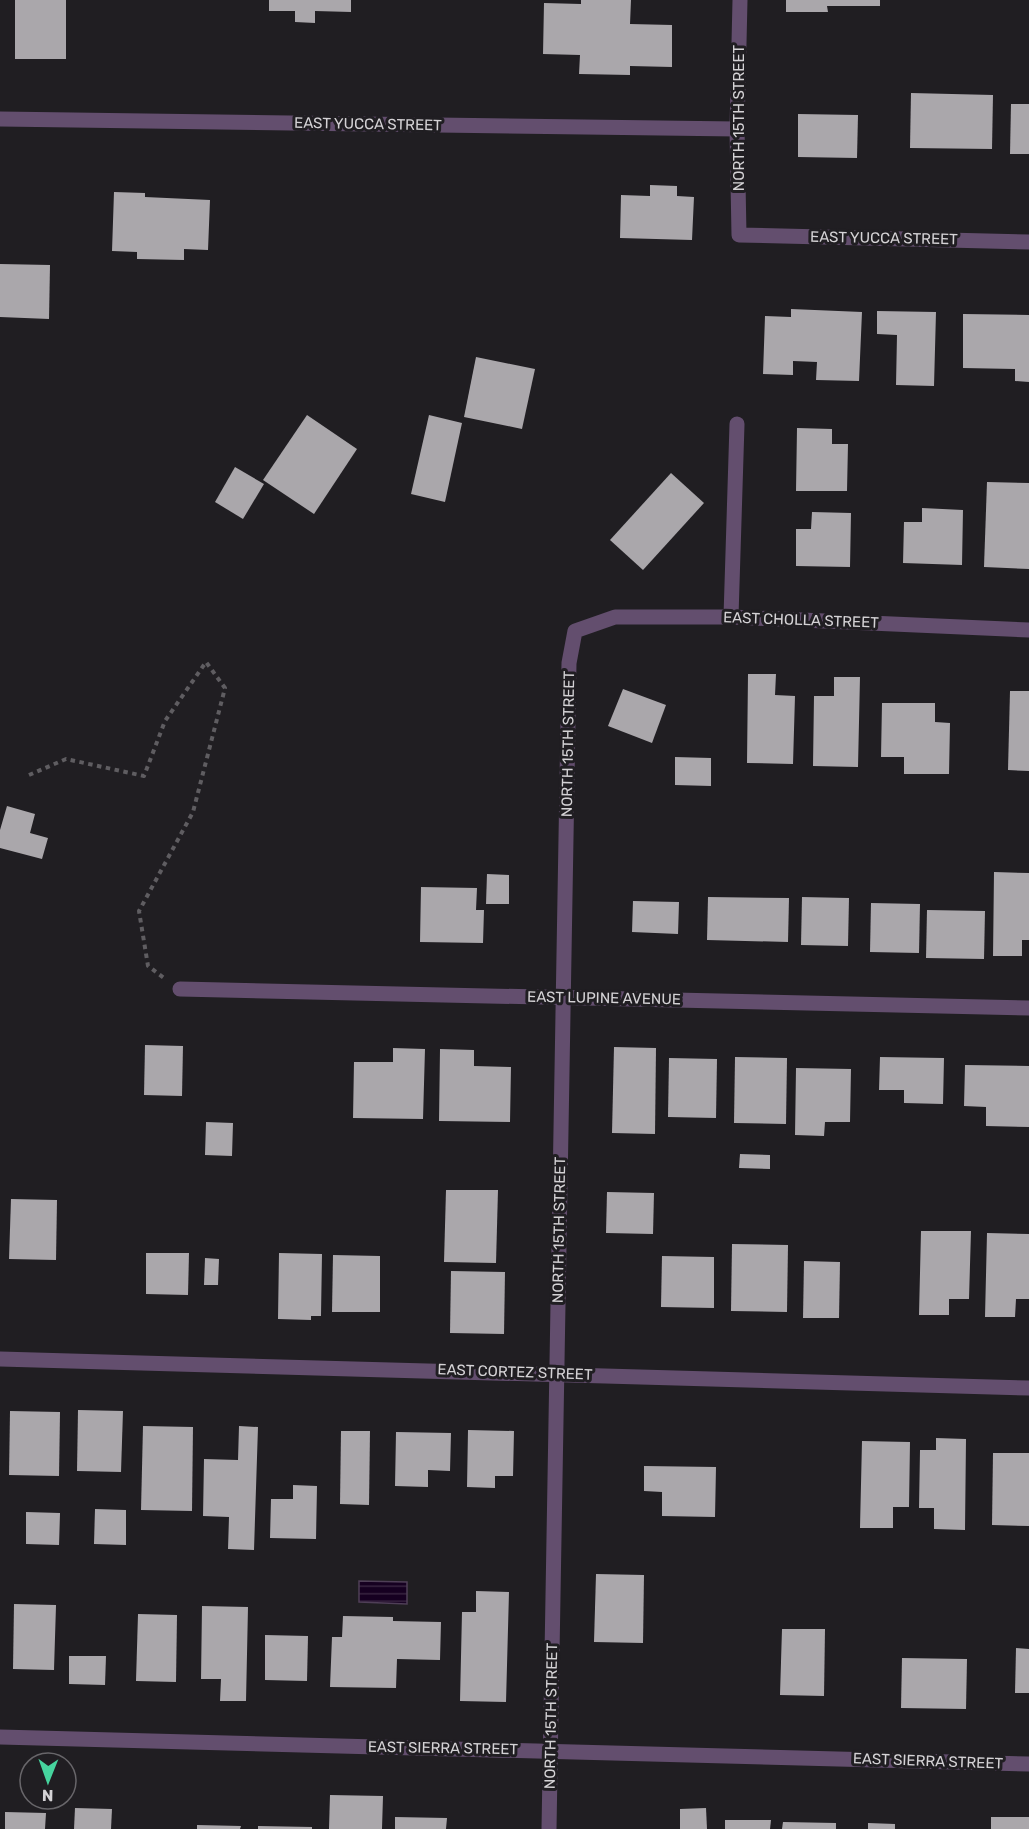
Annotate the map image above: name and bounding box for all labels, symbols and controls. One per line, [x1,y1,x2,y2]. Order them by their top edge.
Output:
street label: NORTH 15TH STREET [730,45,748,191]
street label: EAST YUCCA STREET [294,114,442,134]
street label: EAST YUCCA STREET [810,228,958,248]
street label: EAST CHOLLA STREET [723,608,879,632]
street label: NORTH 15TH STREET [558,670,578,817]
street label: EAST LUPINE AVENUE [527,988,681,1008]
street label: NORTH 15TH STREET [549,1156,569,1303]
street label: EAST CORTEZ STREET [437,1360,593,1384]
street label: NORTH 15TH STREET [541,1642,561,1789]
street label: EAST SIERRA STREET [368,1738,519,1758]
street label: EAST SIERRA STREET [853,1749,1004,1773]
north arrow [18,1751,78,1811]
text: N [42,1786,54,1805]

